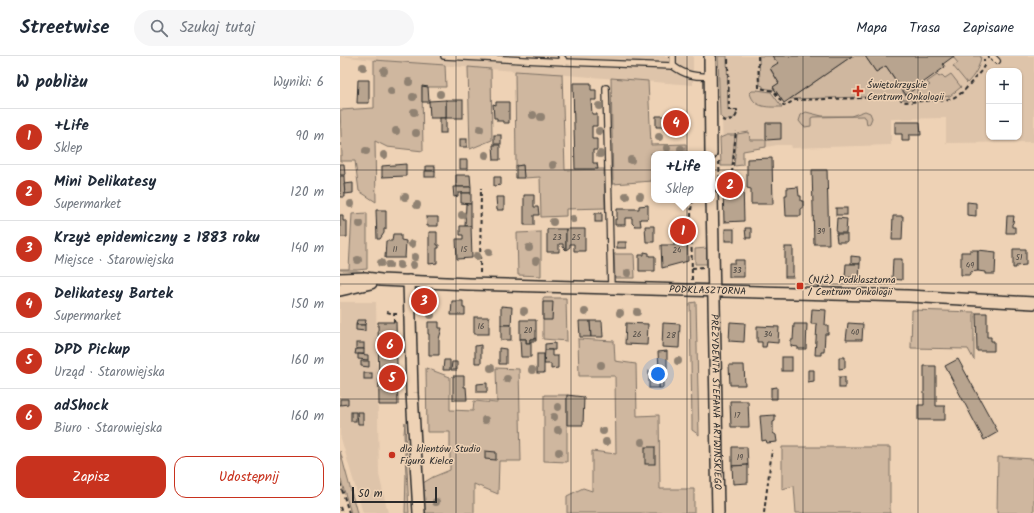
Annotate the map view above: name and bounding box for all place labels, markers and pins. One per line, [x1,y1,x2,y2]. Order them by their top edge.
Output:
place label: Świętokrzyskie Centrum Onkologii [867,77,945,105]
marker: Świętokrzyskie Centrum Onkologii [852,85,864,97]
pin: 4 [663,108,689,138]
pin: 2 [717,170,743,200]
pin: 1 [670,216,696,246]
place label: (N/Ż) Podklasztorna / Centrum Onkologii [808,272,896,300]
marker: (N/Ż) Podklasztorna / Centrum Onkologii [795,281,805,291]
pin: 3 [411,286,437,316]
pin: 6 [377,330,403,360]
pin: 5 [379,363,405,393]
place label: dla klientów Studio Figura Kielce [400,441,481,469]
marker: dla klientów Studio Figura Kielce [387,450,397,460]

